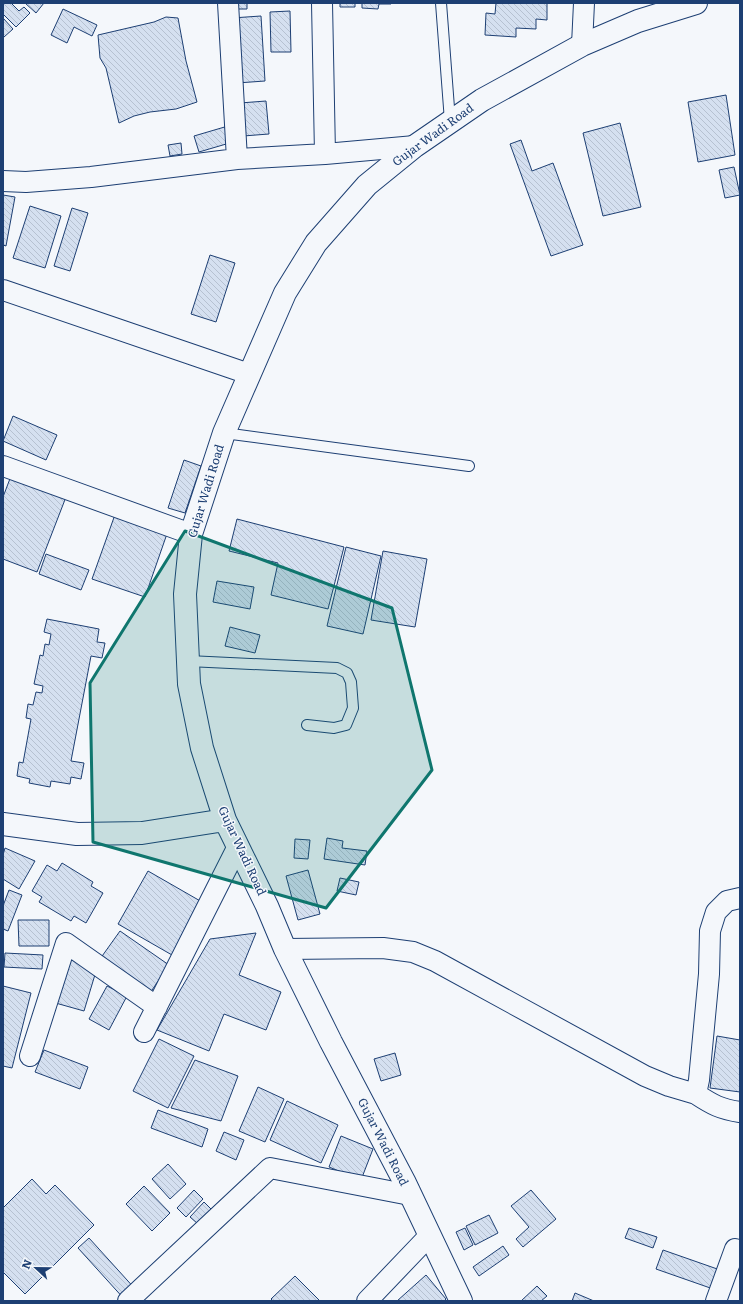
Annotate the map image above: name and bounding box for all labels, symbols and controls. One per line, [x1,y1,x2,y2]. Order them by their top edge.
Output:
street label: Gujar Wadi Road [388,98,477,170]
street label: Gujar Wadi Road [182,441,228,540]
street label: Gujar Wadi Road [214,803,272,899]
street label: Gujar Wadi Road [354,1094,414,1189]
north arrow [16,1248,56,1288]
text: N [17,1257,35,1271]

